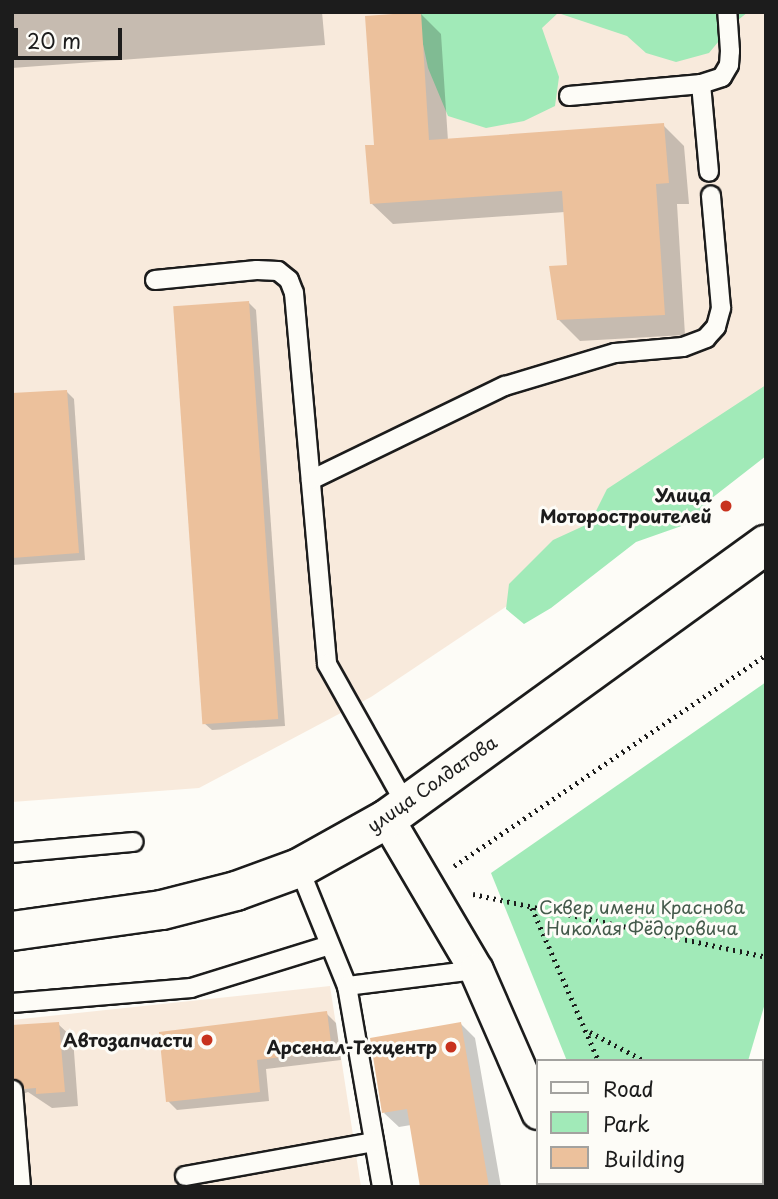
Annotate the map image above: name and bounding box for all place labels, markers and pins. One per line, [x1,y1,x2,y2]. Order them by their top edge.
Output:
place label: Улица Моторостроителей [540,485,712,528]
marker: Улица Моторостроителей [718,498,734,514]
place label: Автозапчасти [63,1029,193,1051]
marker: Автозапчасти [199,1032,215,1048]
place label: Арсенал-Техцентр [267,1036,437,1058]
marker: Арсенал-Техцентр [443,1039,459,1055]

